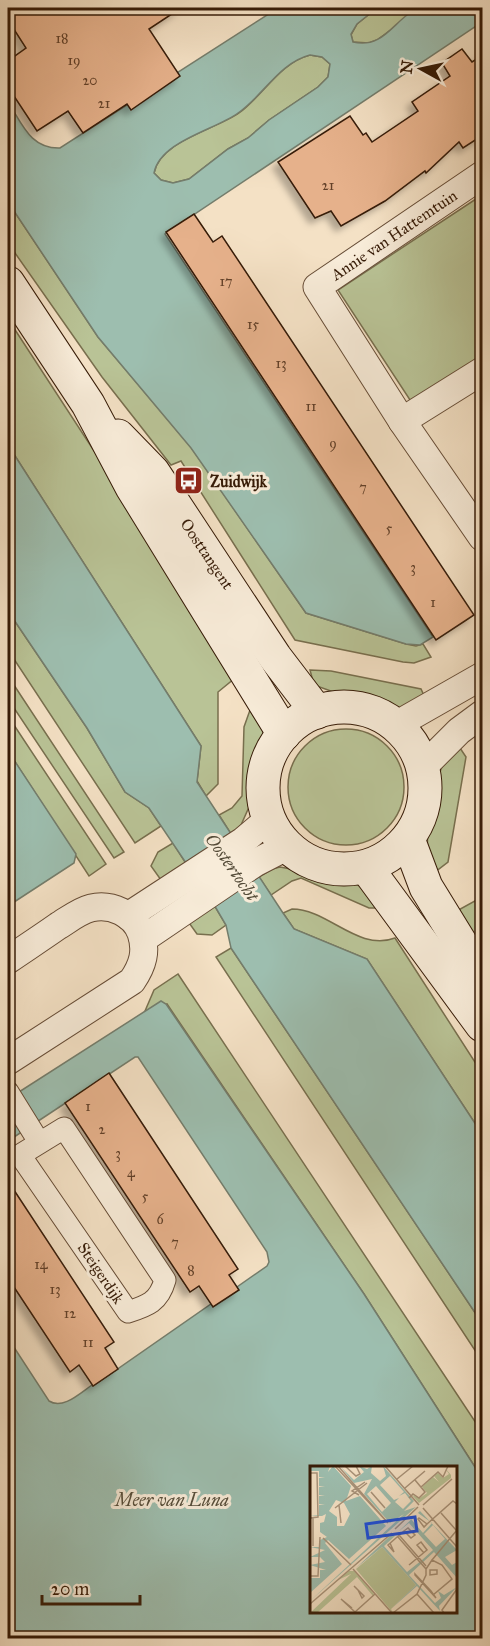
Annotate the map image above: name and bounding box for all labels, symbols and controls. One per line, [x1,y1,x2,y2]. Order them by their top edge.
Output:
house number: 18 [56,30,68,47]
north arrow [391,39,451,99]
house number: 19 [68,52,80,69]
text: N [396,59,417,75]
house number: 20 [82,72,98,89]
house number: 21 [98,95,111,112]
house number: 21 [322,177,335,194]
street label: Annie van Hattemtuin [326,185,461,285]
house number: 17 [219,273,233,290]
house number: 15 [247,316,259,333]
house number: 13 [275,355,287,372]
house number: 11 [305,398,317,415]
house number: 9 [329,435,337,452]
bus stop icon: Zuidwijk [173,465,205,497]
place label: Zuidwijk [210,472,268,492]
house number: 7 [359,479,367,496]
street label: Oosttangent [176,515,238,594]
house number: 5 [386,520,393,537]
house number: 3 [410,559,416,576]
house number: 1 [430,594,436,611]
water label: Oostertocht [201,829,264,906]
house number: 1 [85,1098,91,1115]
house number: 2 [99,1121,106,1138]
house number: 3 [115,1145,121,1162]
house number: 4 [127,1164,136,1181]
house number: 5 [142,1188,149,1205]
house number: 6 [156,1211,164,1228]
house number: 7 [171,1234,179,1251]
street label: Steigerdijk [73,1239,129,1308]
house number: 14 [34,1256,49,1273]
house number: 8 [187,1262,195,1279]
house number: 13 [49,1281,61,1298]
house number: 12 [64,1305,76,1322]
house number: 11 [82,1334,94,1351]
inset map [310,1466,457,1613]
water label: Meer van Luna [113,1489,229,1511]
scale bar [42,1568,140,1606]
text: 20 m [51,1578,89,1600]

